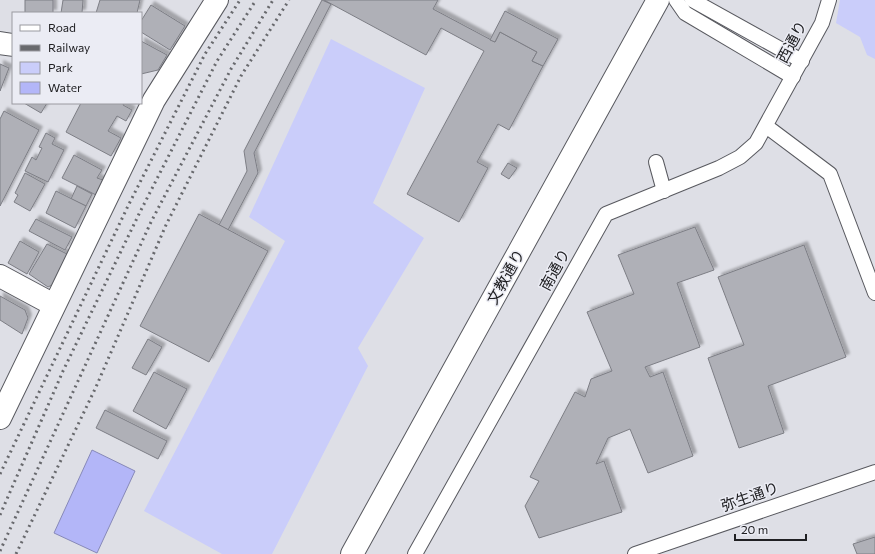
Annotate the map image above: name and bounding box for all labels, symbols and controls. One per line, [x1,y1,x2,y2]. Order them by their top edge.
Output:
legend [12,12,142,104]
street label: 西通り [773,17,810,66]
text: Road [48,20,76,34]
text: Railway [48,40,90,54]
text: Park [48,60,74,74]
text: Water [48,80,82,94]
street label: 南通り [535,245,573,294]
street label: 文教通り [483,246,528,307]
street label: 弥生通り [718,478,781,514]
scale bar [735,516,806,542]
text: 20 m [741,522,768,536]

